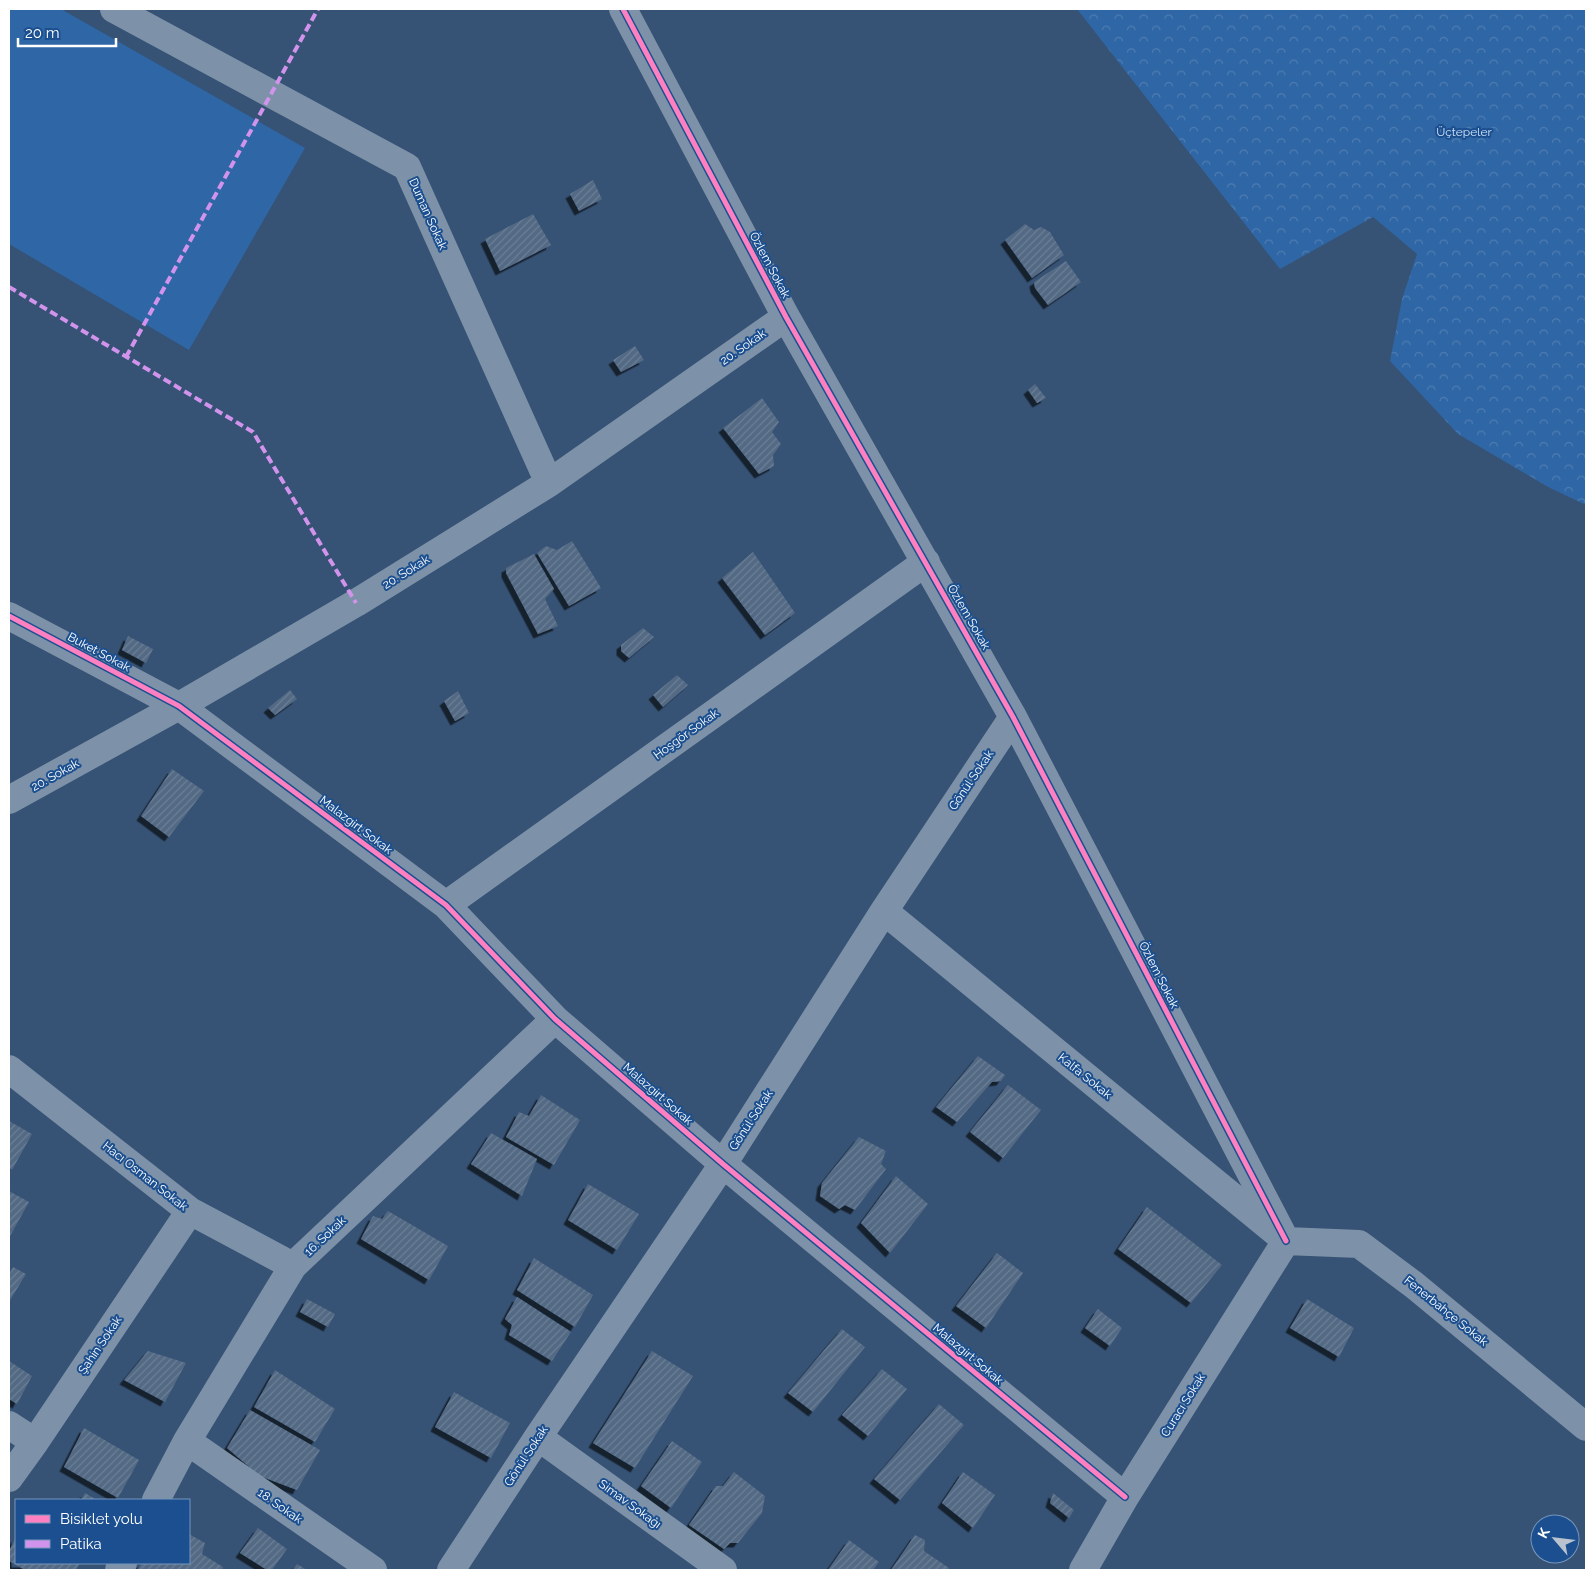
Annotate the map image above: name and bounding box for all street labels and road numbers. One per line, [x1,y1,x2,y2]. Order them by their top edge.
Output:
street label: Duman Sokak [406,176,450,253]
street label: Özlem Sokak [747,229,794,301]
street label: 20. Sokak [717,326,769,368]
street label: 20. Sokak [380,552,433,592]
street label: Özlem Sokak [945,582,994,653]
street label: Buket Sokak [65,630,133,675]
street label: Hoşgör Sokak [651,705,722,762]
street label: Gönül Sokak [946,747,997,813]
street label: 20. Sokak [29,756,82,794]
street label: Malazgirt Sokak [317,793,396,857]
street label: Özlem Sokak [1136,939,1182,1011]
street label: Kalfa Sokak [1055,1050,1115,1102]
street label: Malazgirt Sokak [620,1060,696,1128]
street label: Gönül Sokak [726,1087,776,1153]
street label: Hacı Osman Sokak [100,1139,191,1214]
street label: 16. Sokak [301,1213,349,1259]
street label: Fenerbahçe Sokak [1401,1273,1491,1349]
street label: Şahin Sokak [75,1313,125,1377]
street label: Malazgirt Sokak [930,1320,1007,1388]
street label: Curacı Sokak [1158,1370,1208,1439]
street label: Gönül Sokak [501,1423,551,1489]
street label: Simav Sokağı [596,1477,664,1531]
street label: 18. Sokak [255,1486,306,1527]

